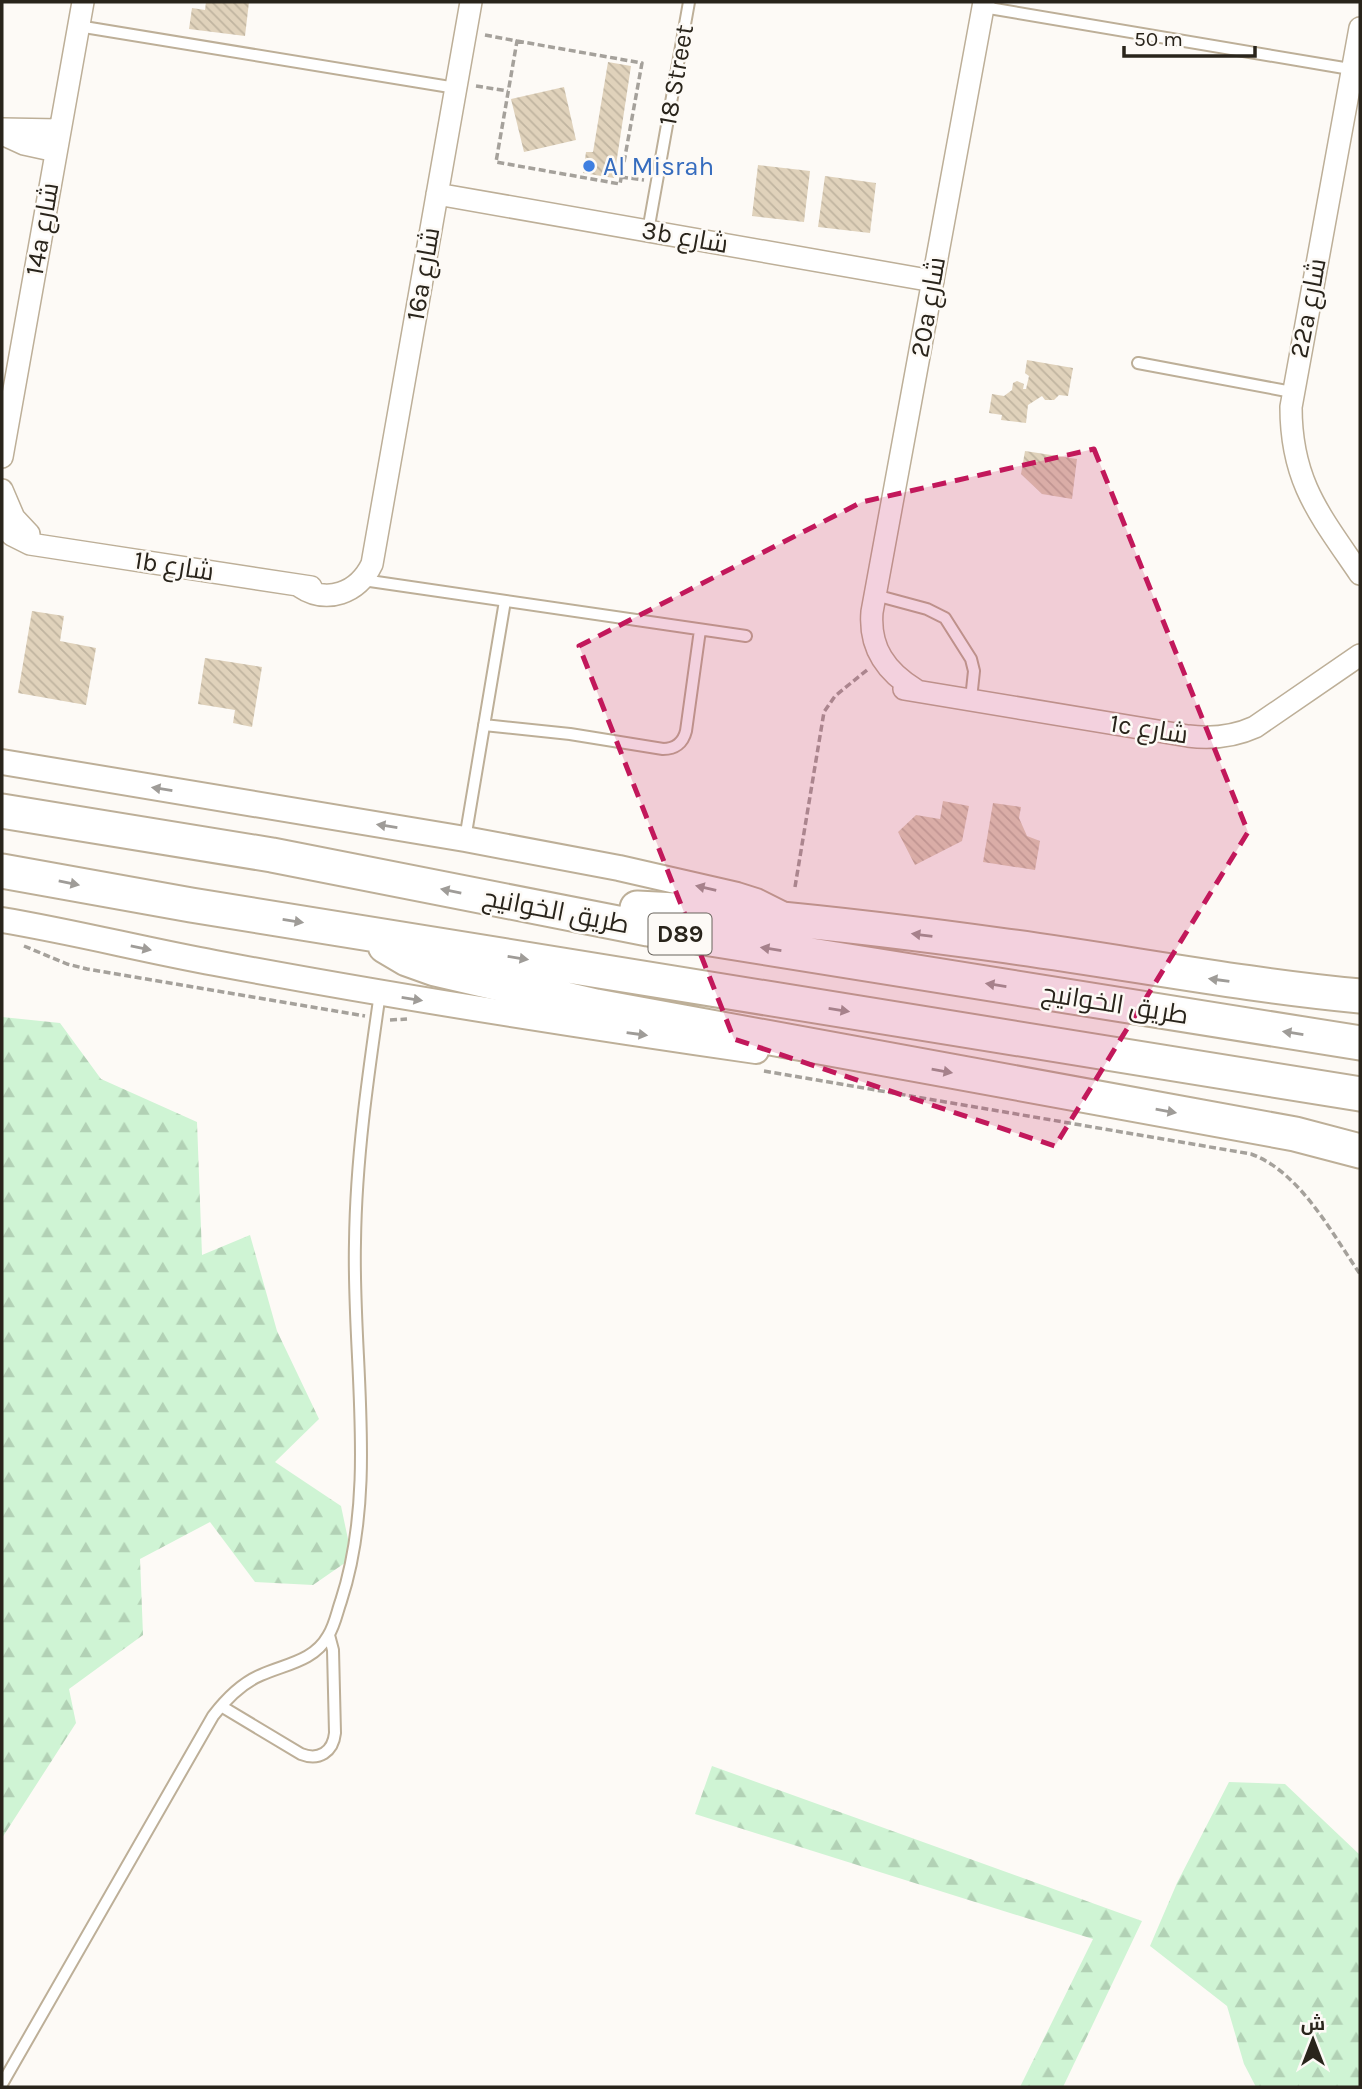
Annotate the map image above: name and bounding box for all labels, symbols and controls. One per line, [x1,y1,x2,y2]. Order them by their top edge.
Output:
scale bar [1124,14,1255,58]
street label: 18 Street [652,22,700,128]
text: 50 m [1134,27,1183,51]
place label: Al Misrah [603,151,714,182]
marker: Al Misrah [581,158,597,174]
street label: 14a شارع [19,180,66,278]
street label: 3b شارع [639,214,731,261]
street label: 16a شارع [400,225,447,323]
street label: 20a شارع [904,254,953,360]
street label: 22a شارع [1283,255,1334,361]
street label: 1b شارع [132,544,216,589]
street label: 1c شارع [1108,708,1190,751]
one-way arrow [151,783,173,794]
one-way arrow [376,820,398,831]
one-way arrow [58,878,80,889]
street label: طريق الخوانيج [480,882,632,941]
one-way arrow [695,882,717,893]
one-way arrow [440,885,462,896]
road number: D89 [648,914,712,954]
one-way arrow [282,916,304,927]
one-way arrow [911,930,933,941]
one-way arrow [130,942,152,953]
one-way arrow [760,943,782,954]
one-way arrow [507,953,529,964]
one-way arrow [1208,974,1230,985]
street label: طريق الخوانيج [1039,977,1191,1032]
one-way arrow [985,979,1007,990]
one-way arrow [401,994,423,1005]
one-way arrow [828,1005,850,1016]
one-way arrow [1282,1027,1304,1038]
one-way arrow [626,1029,648,1040]
one-way arrow [932,1066,954,1077]
one-way arrow [1155,1106,1177,1117]
north arrow [1278,2005,1348,2075]
text: ش [1301,2013,1325,2035]

